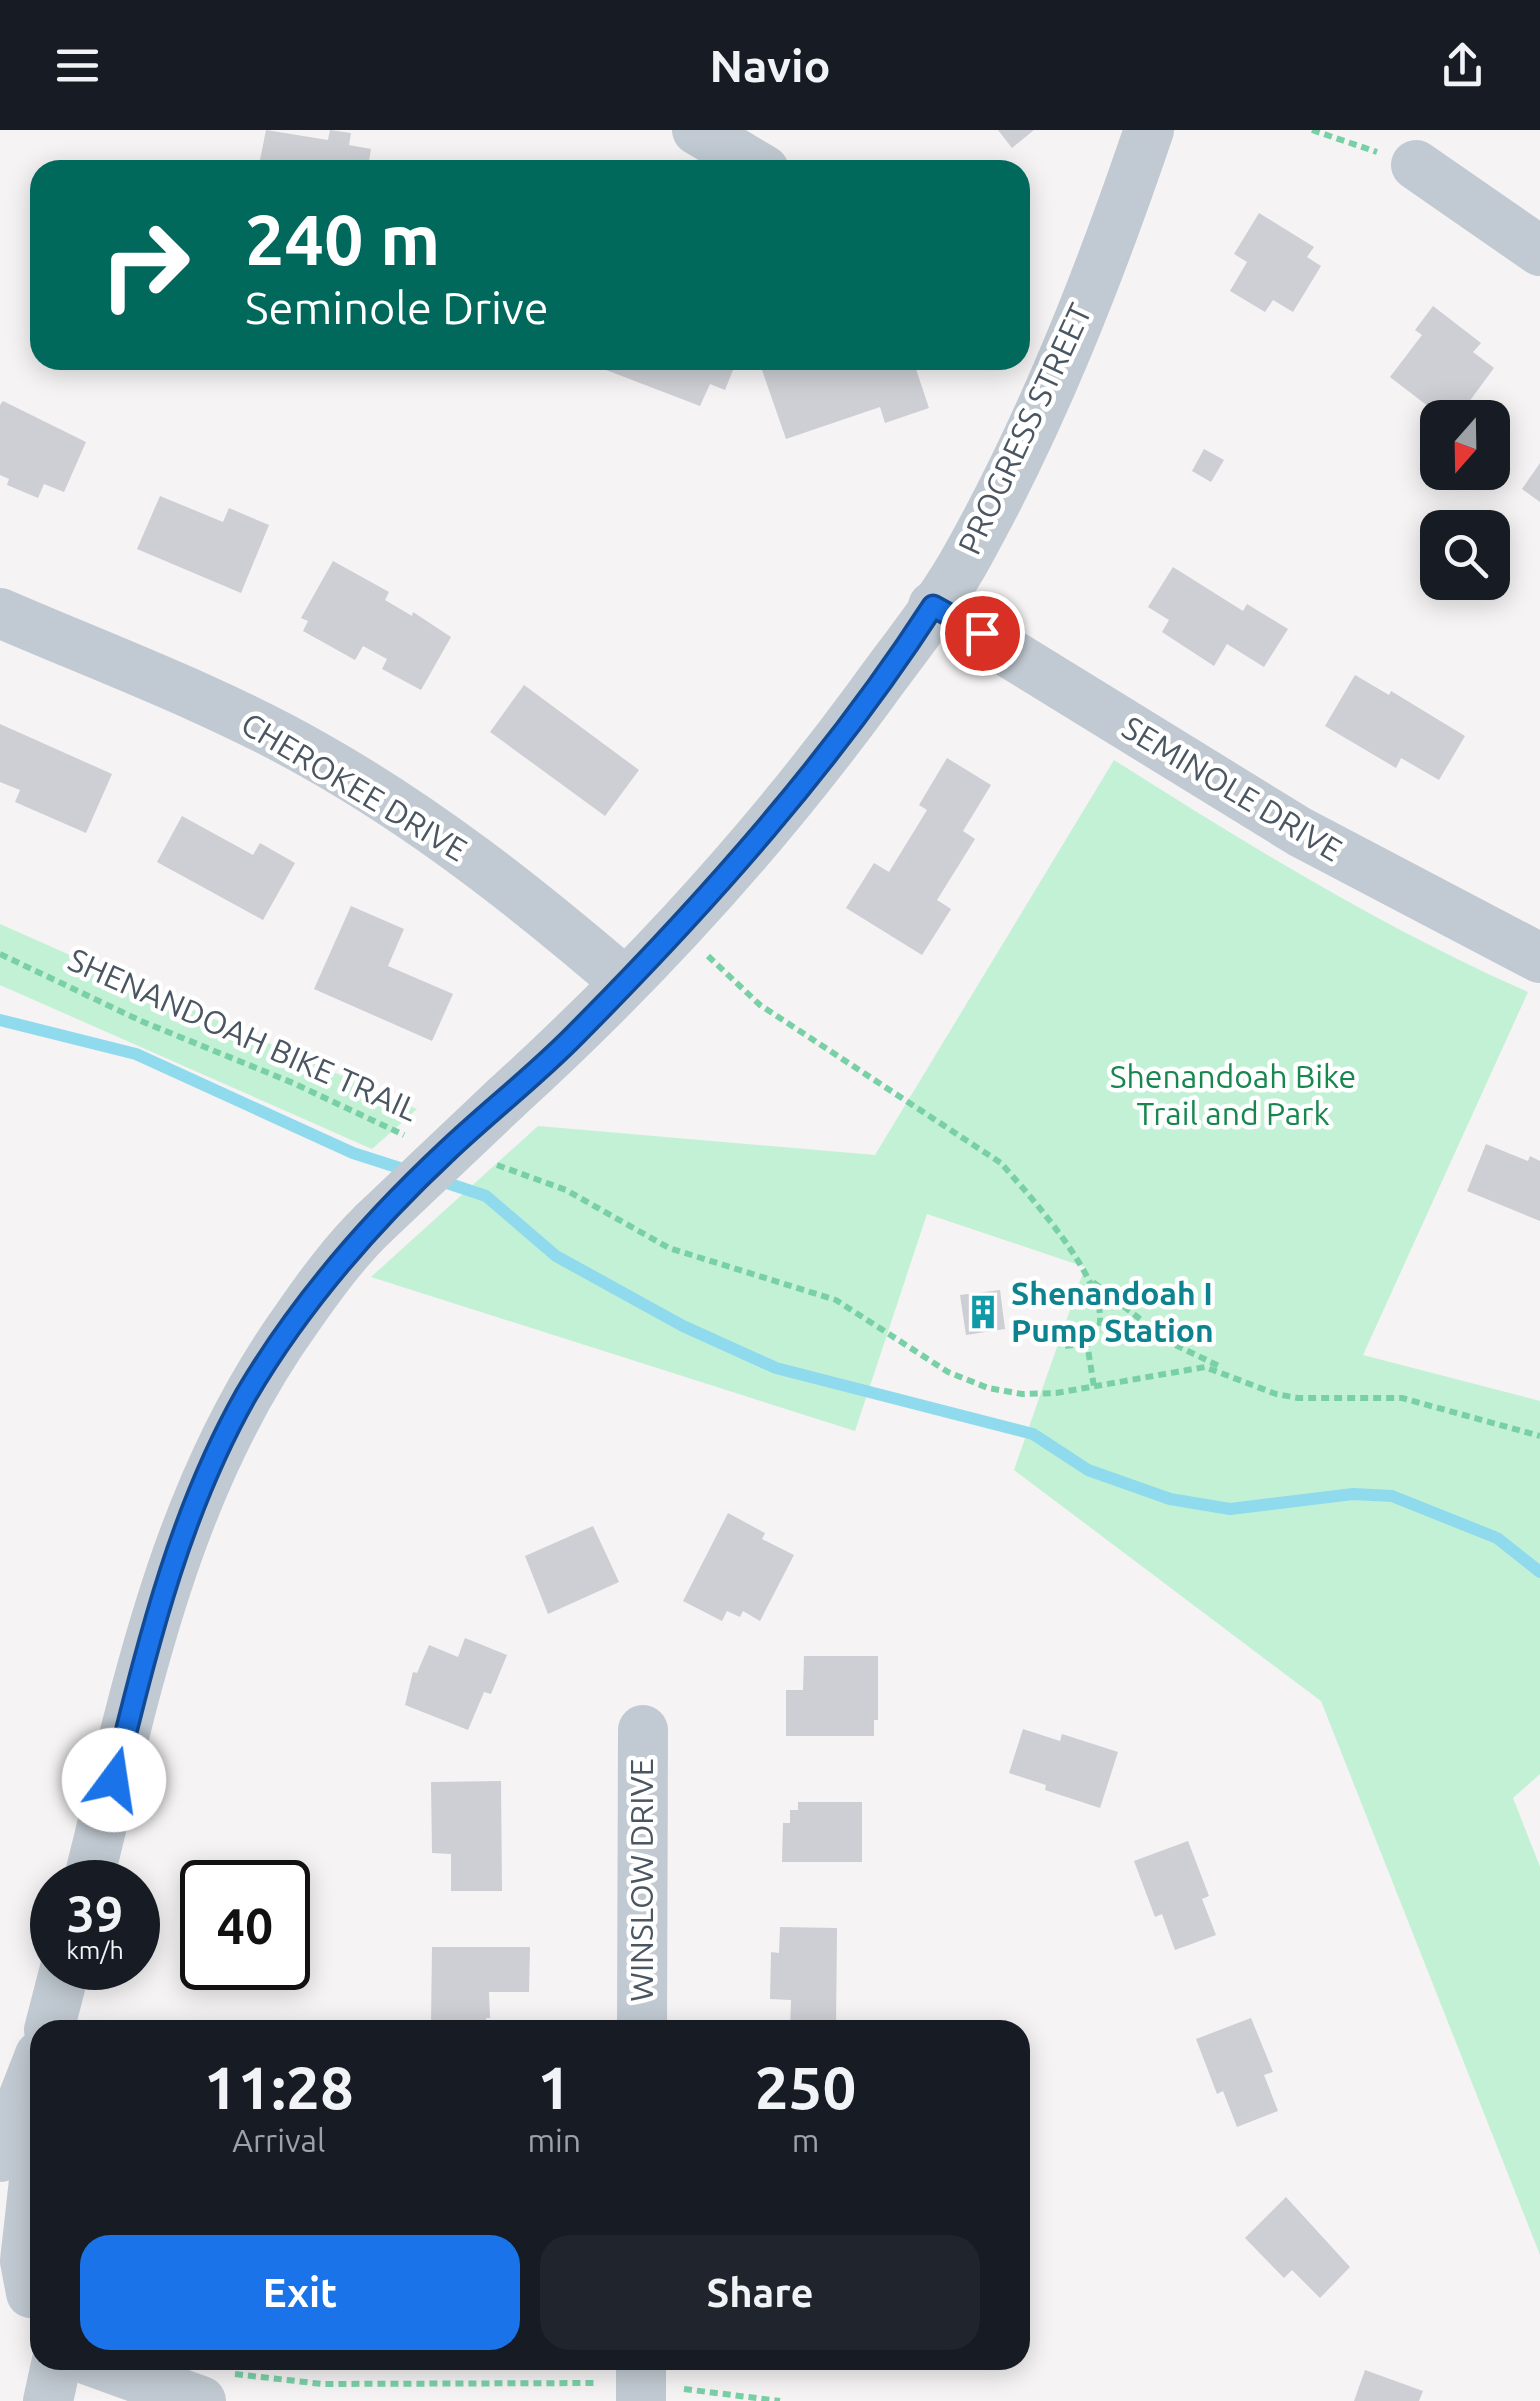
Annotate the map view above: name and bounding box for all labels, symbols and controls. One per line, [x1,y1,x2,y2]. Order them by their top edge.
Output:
icon: menu [50,38,105,93]
icon: share [1435,38,1490,93]
text: Navio [709,40,831,91]
icon: right [80,200,210,330]
text: 240 m [245,200,440,278]
text: Seminole Drive [245,282,549,333]
street label: PROGRESS STREET [950,298,1098,559]
north arrow [1420,400,1510,490]
map controls [1420,400,1510,600]
button: search [1420,510,1510,600]
pin [940,591,1025,676]
icon: arrive [955,606,1010,661]
street label: CHEROKEE DRIVE [235,705,474,868]
street label: SEMINOLE DRIVE [1117,709,1349,868]
street label: SHENANDOAH BIKE TRAIL [63,941,424,1127]
park label: Shenandoah Bike Trail and Park [1110,1058,1356,1131]
place label: Shenandoah I Pump Station [1011,1275,1214,1348]
building icon: Shenandoah I Pump Station [964,1293,1002,1331]
position arrow [62,1728,166,1832]
street label: WINSLOW DRIVE [623,1758,659,2002]
speed limit sign: 40 [180,1860,310,1990]
text: 39 [67,1885,123,1941]
text: km/h [66,1936,124,1964]
text: 11:28 [204,2053,354,2120]
text: 1 [537,2053,571,2120]
text: 250 [755,2053,856,2120]
text: Arrival [232,2122,325,2158]
text: min [527,2122,581,2158]
text: m [792,2122,819,2158]
button: Exit [80,2235,520,2350]
button: Share [540,2235,980,2350]

